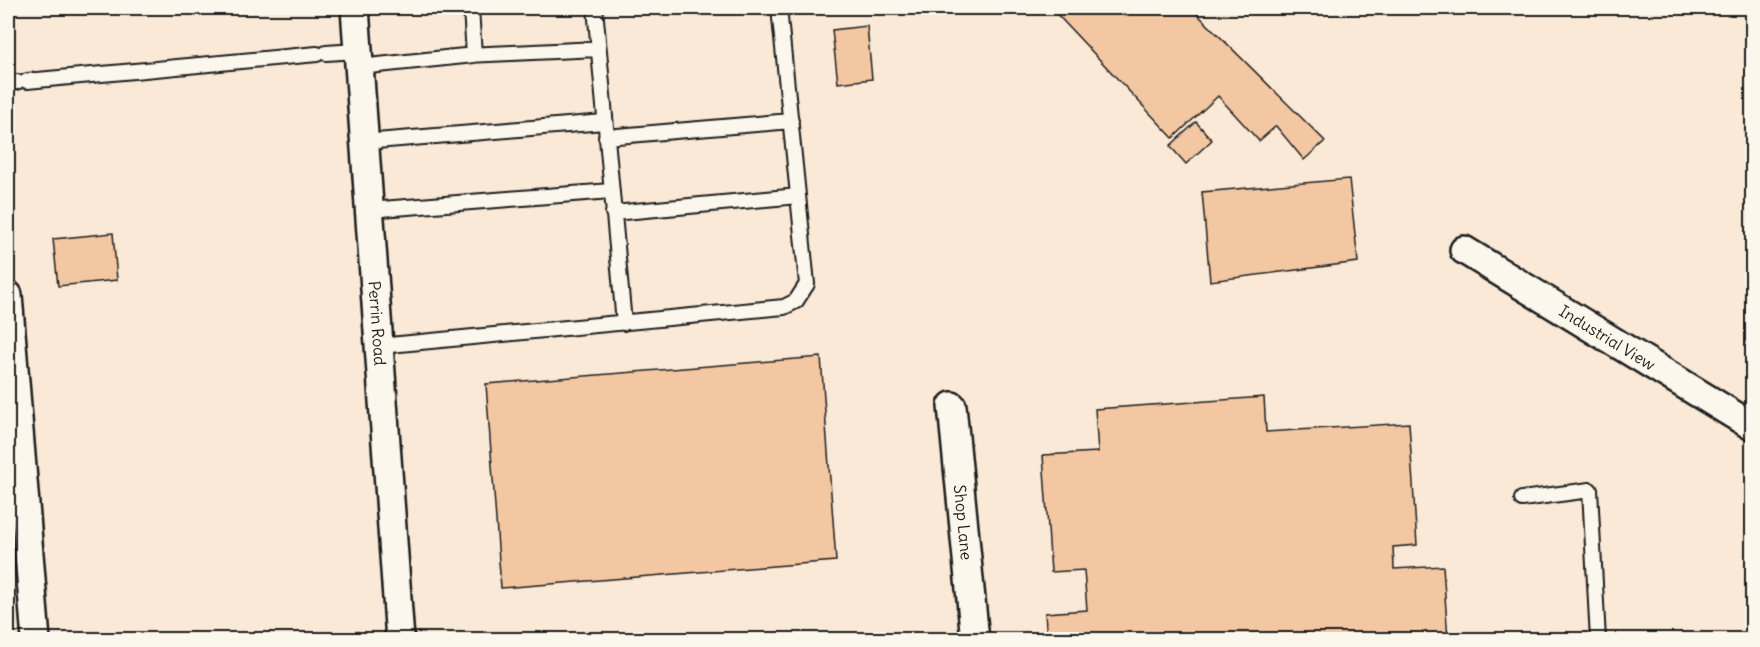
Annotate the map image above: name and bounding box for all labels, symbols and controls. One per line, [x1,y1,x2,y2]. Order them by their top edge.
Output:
street label: Perrin Road [364,280,390,366]
street label: Industrial View [1556,301,1659,375]
street label: Shop Lane [950,484,977,561]

